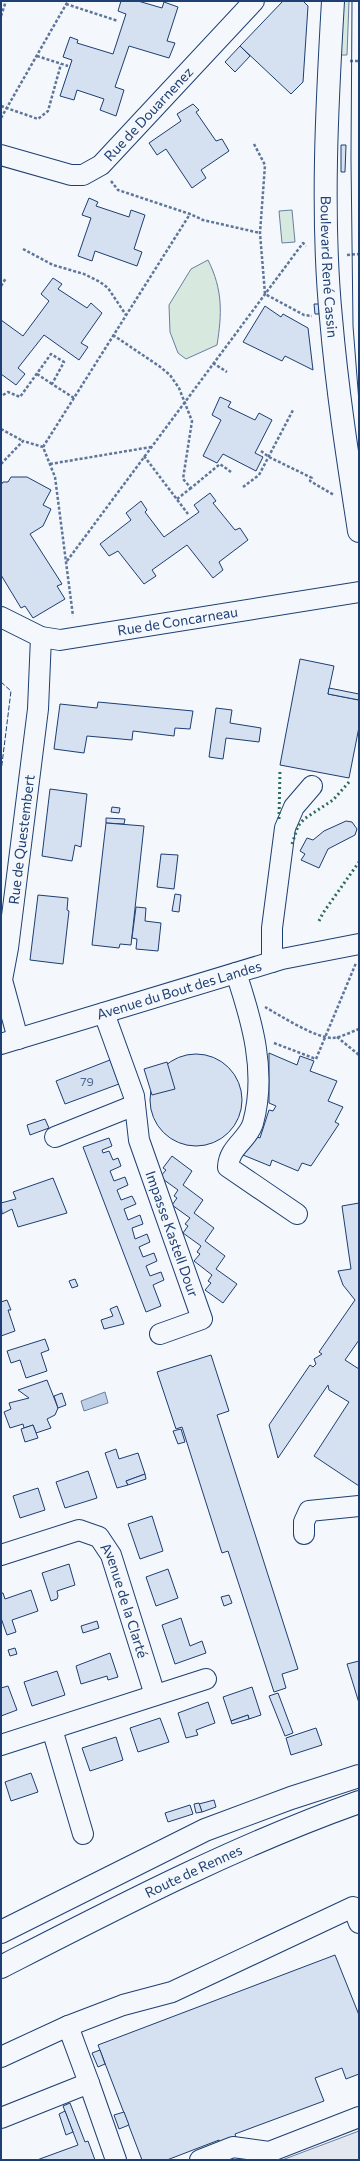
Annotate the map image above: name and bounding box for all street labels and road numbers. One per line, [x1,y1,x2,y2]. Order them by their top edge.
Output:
street label: Rue de Douarnenez [100,63,196,164]
street label: Boulevard René Cassin [318,196,342,338]
street label: Rue de Concarneau [116,603,239,639]
street label: Rue de Questembert [5,773,38,905]
street label: Avenue du Bout des Landes [94,957,263,1023]
street label: Impasse Kastell Dour [142,1168,203,1299]
street label: Avenue de la Clarté [97,1539,152,1660]
street label: Route de Rennes [142,1841,244,1901]

